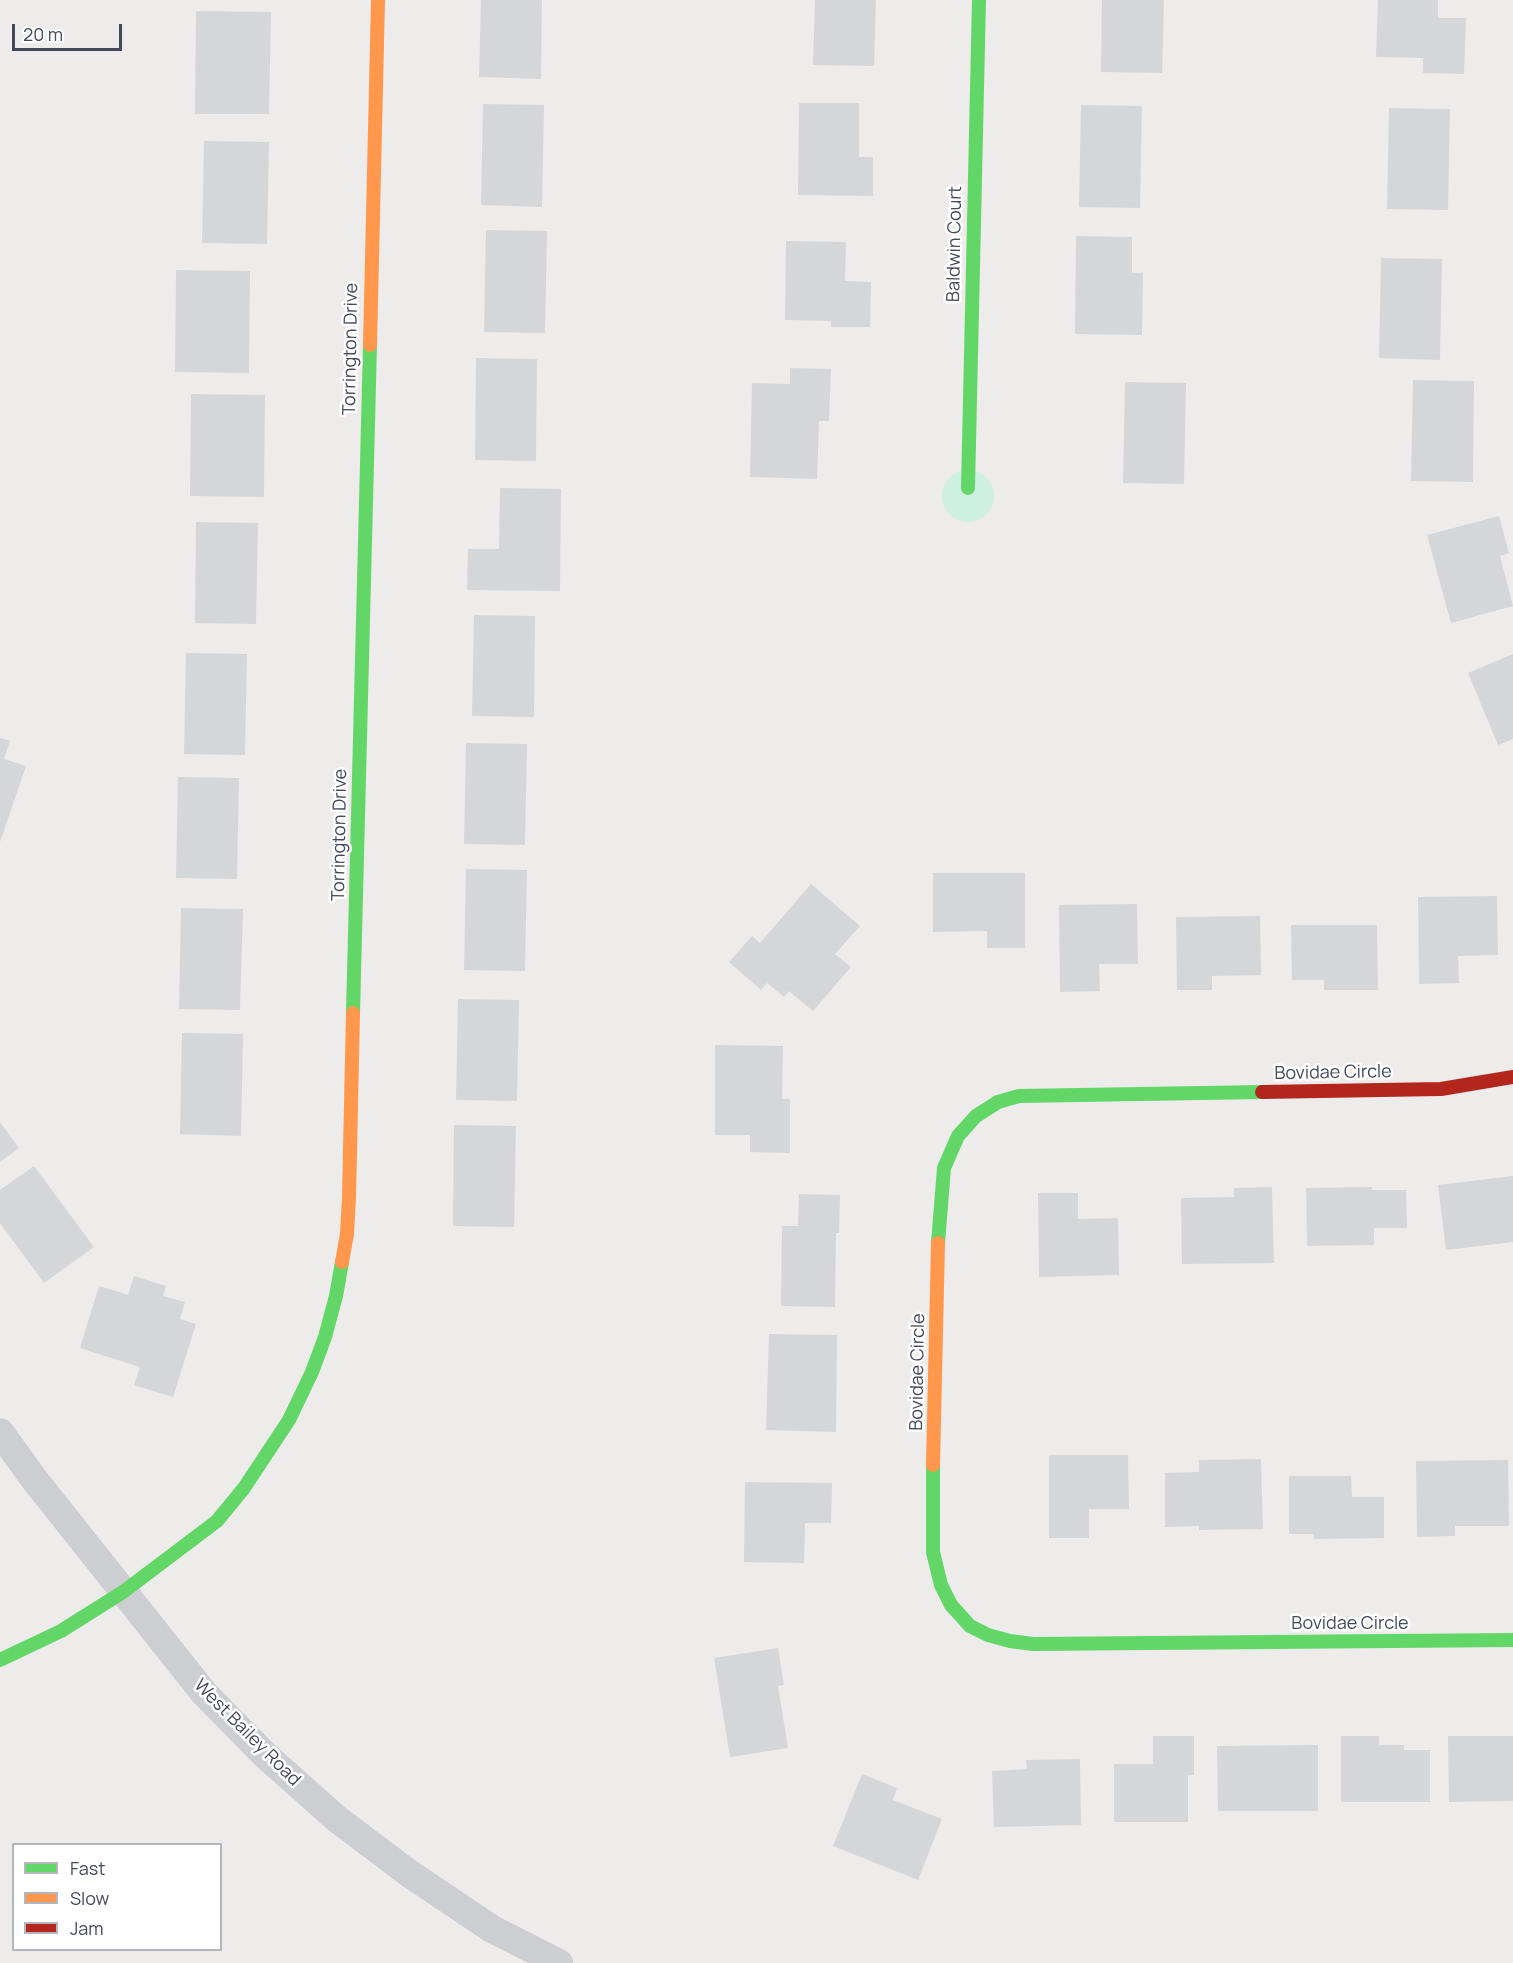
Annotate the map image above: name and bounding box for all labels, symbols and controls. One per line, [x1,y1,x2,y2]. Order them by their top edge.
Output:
scale bar [15,12,124,50]
text: 20 m [23,22,63,46]
street label: Baldwin Court [943,186,967,302]
street label: Torrington Drive [339,283,363,415]
street label: Torrington Drive [328,769,352,901]
street label: Bovidae Circle [1274,1061,1392,1085]
street label: Bovidae Circle [906,1313,930,1431]
street label: Bovidae Circle [1291,1613,1409,1635]
street label: West Bailey Road [189,1675,305,1791]
legend [12,1843,222,1951]
text: Fast [70,1856,105,1880]
text: Slow [70,1886,109,1910]
text: Jam [70,1916,104,1940]

